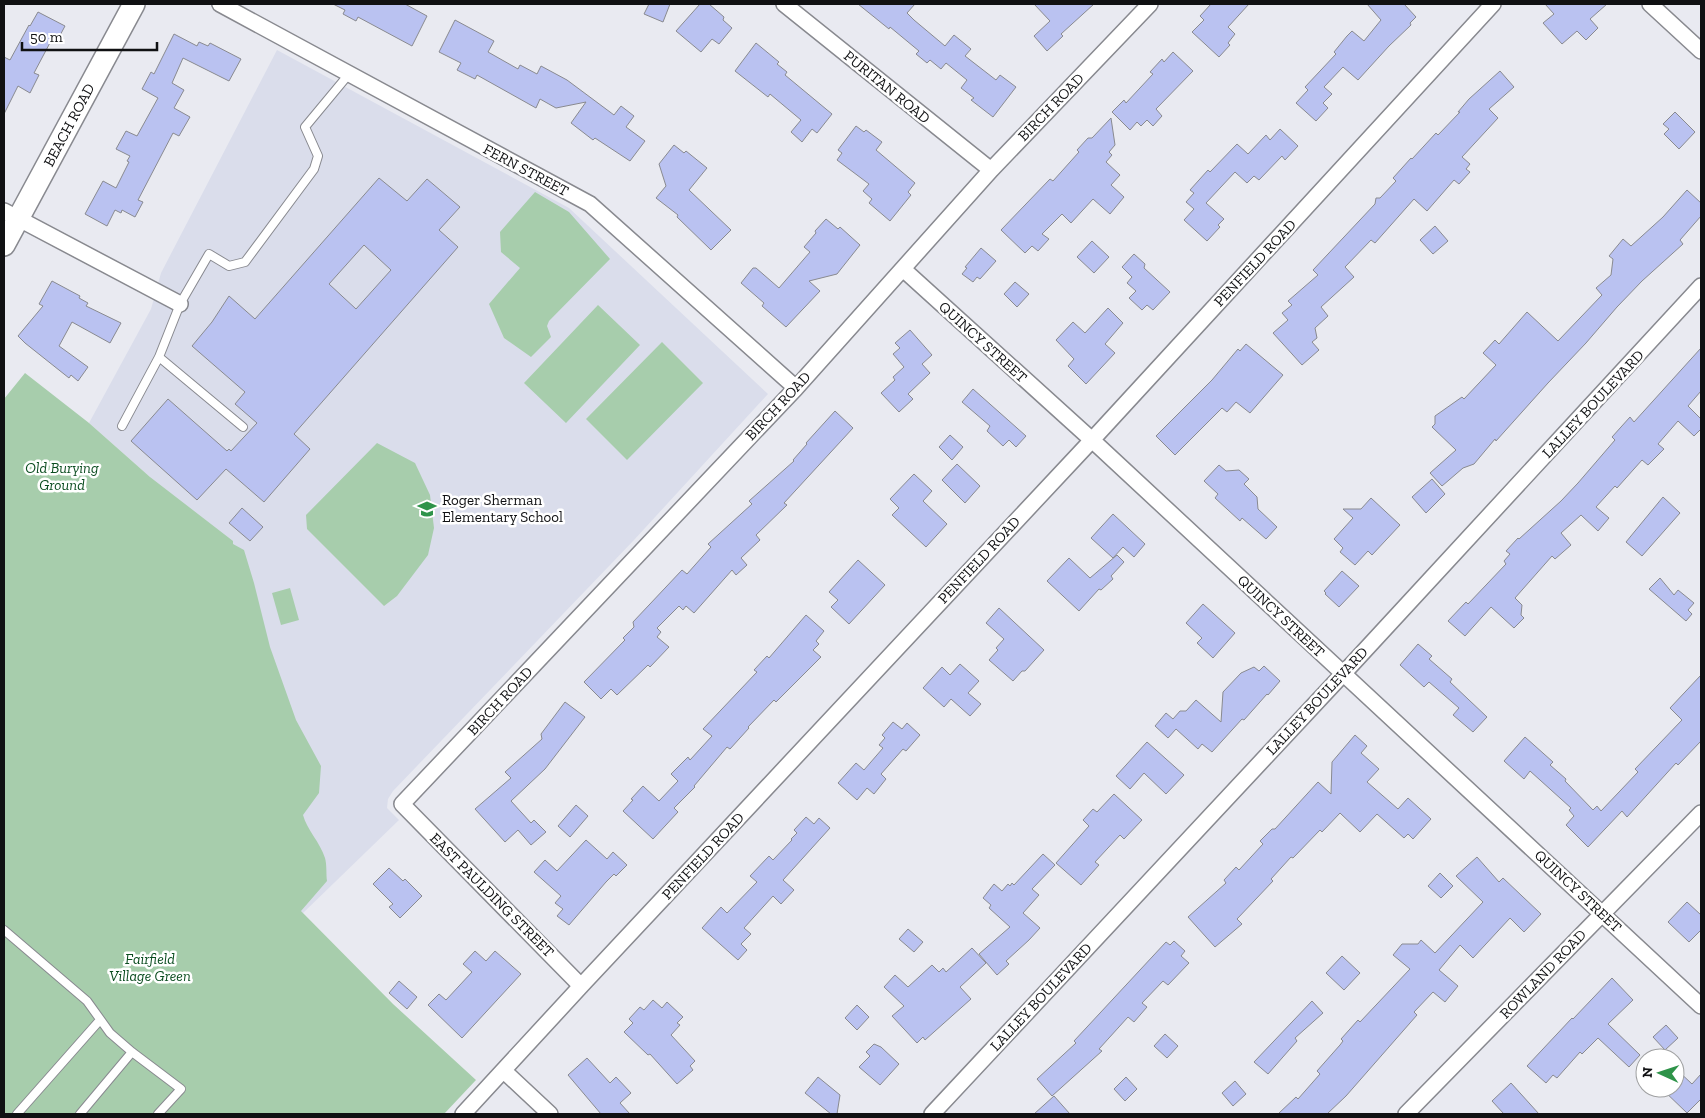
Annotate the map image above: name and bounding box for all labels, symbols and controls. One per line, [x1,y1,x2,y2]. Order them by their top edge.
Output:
scale bar [22,20,158,52]
text: 50 m [30,28,63,46]
street label: PURITAN ROAD [840,47,934,127]
street label: BIRCH ROAD [1014,69,1088,145]
street label: BEACH ROAD [40,80,98,170]
street label: FERN STREET [480,140,572,200]
street label: PENFIELD ROAD [1210,216,1300,310]
street label: QUINCY STREET [935,298,1031,386]
street label: LALLEY BOULEVARD [1538,346,1648,462]
street label: BIRCH ROAD [742,368,814,444]
park label: Old Burying Ground [25,459,99,494]
place label: Roger Sherman Elementary School [442,491,563,526]
school or university icon: Roger Sherman Elementary School [416,498,438,520]
street label: PENFIELD ROAD [934,513,1024,607]
street label: QUINCY STREET [1234,571,1328,661]
street label: LALLEY BOULEVARD [1262,643,1372,759]
street label: BIRCH ROAD [464,663,536,739]
street label: PENFIELD ROAD [658,809,748,903]
street label: EAST PAULDING STREET [426,829,558,961]
street label: QUINCY STREET [1531,846,1625,936]
street label: ROWLAND ROAD [1496,926,1590,1022]
street label: LALLEY BOULEVARD [986,939,1096,1055]
park label: Fairfield Village Green [109,950,191,985]
north arrow [1635,1048,1685,1098]
text: N [1639,1066,1656,1078]

